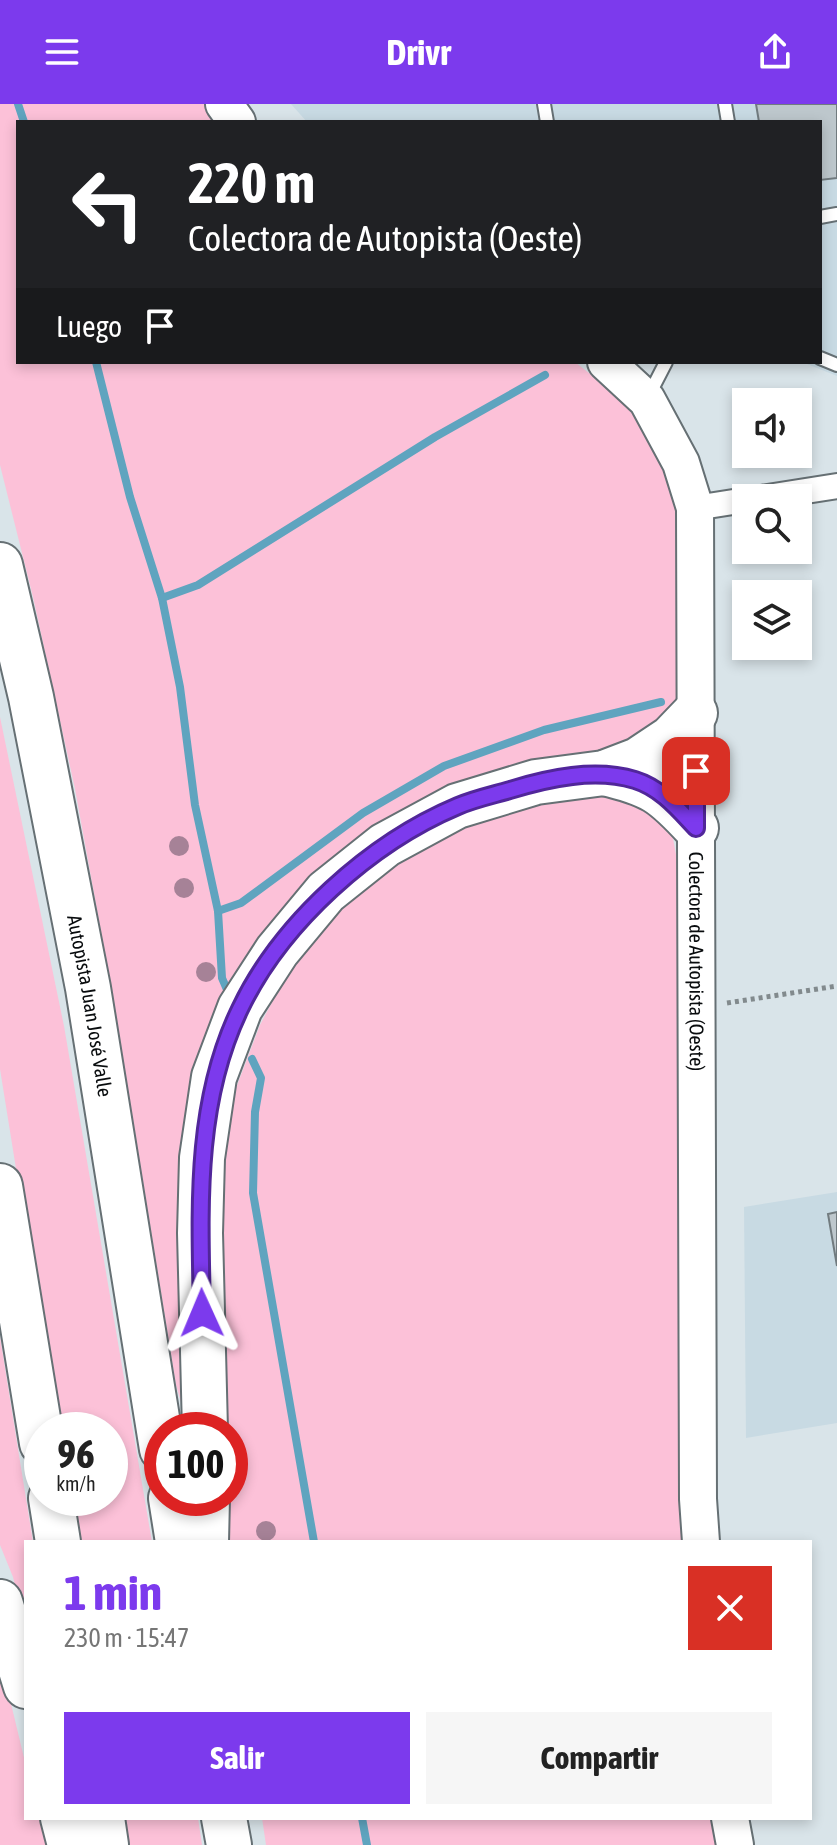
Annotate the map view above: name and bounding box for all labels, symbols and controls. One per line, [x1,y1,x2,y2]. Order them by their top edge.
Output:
icon: menu [40,30,84,74]
icon: share [753,30,797,74]
text: Drivr [386,31,451,73]
text: 220 m [188,151,315,215]
icon: left [56,152,160,256]
text: Colectora de Autopista (Oeste) [188,217,582,259]
icon: arrive [138,304,182,348]
text: Luego [56,309,122,343]
map controls [732,388,812,660]
button: sound [732,388,812,468]
button: search [732,484,812,564]
button: layers [732,580,812,660]
pin [662,737,730,805]
icon: arrive [674,749,718,793]
street label: Colectora de Autopista (Oeste) [685,852,709,1071]
street label: Autopista Juan José Valle [63,913,117,1098]
position arrow [160,1271,244,1355]
speed limit sign: 100 [144,1412,248,1516]
text: 96 [57,1431,95,1476]
text: km/h [56,1472,96,1495]
text: 1 min [64,1565,162,1620]
button: close [688,1566,772,1650]
text: 230 m · 15:47 [64,1623,189,1653]
button: Salir [64,1712,410,1804]
button: Compartir [426,1712,772,1804]

